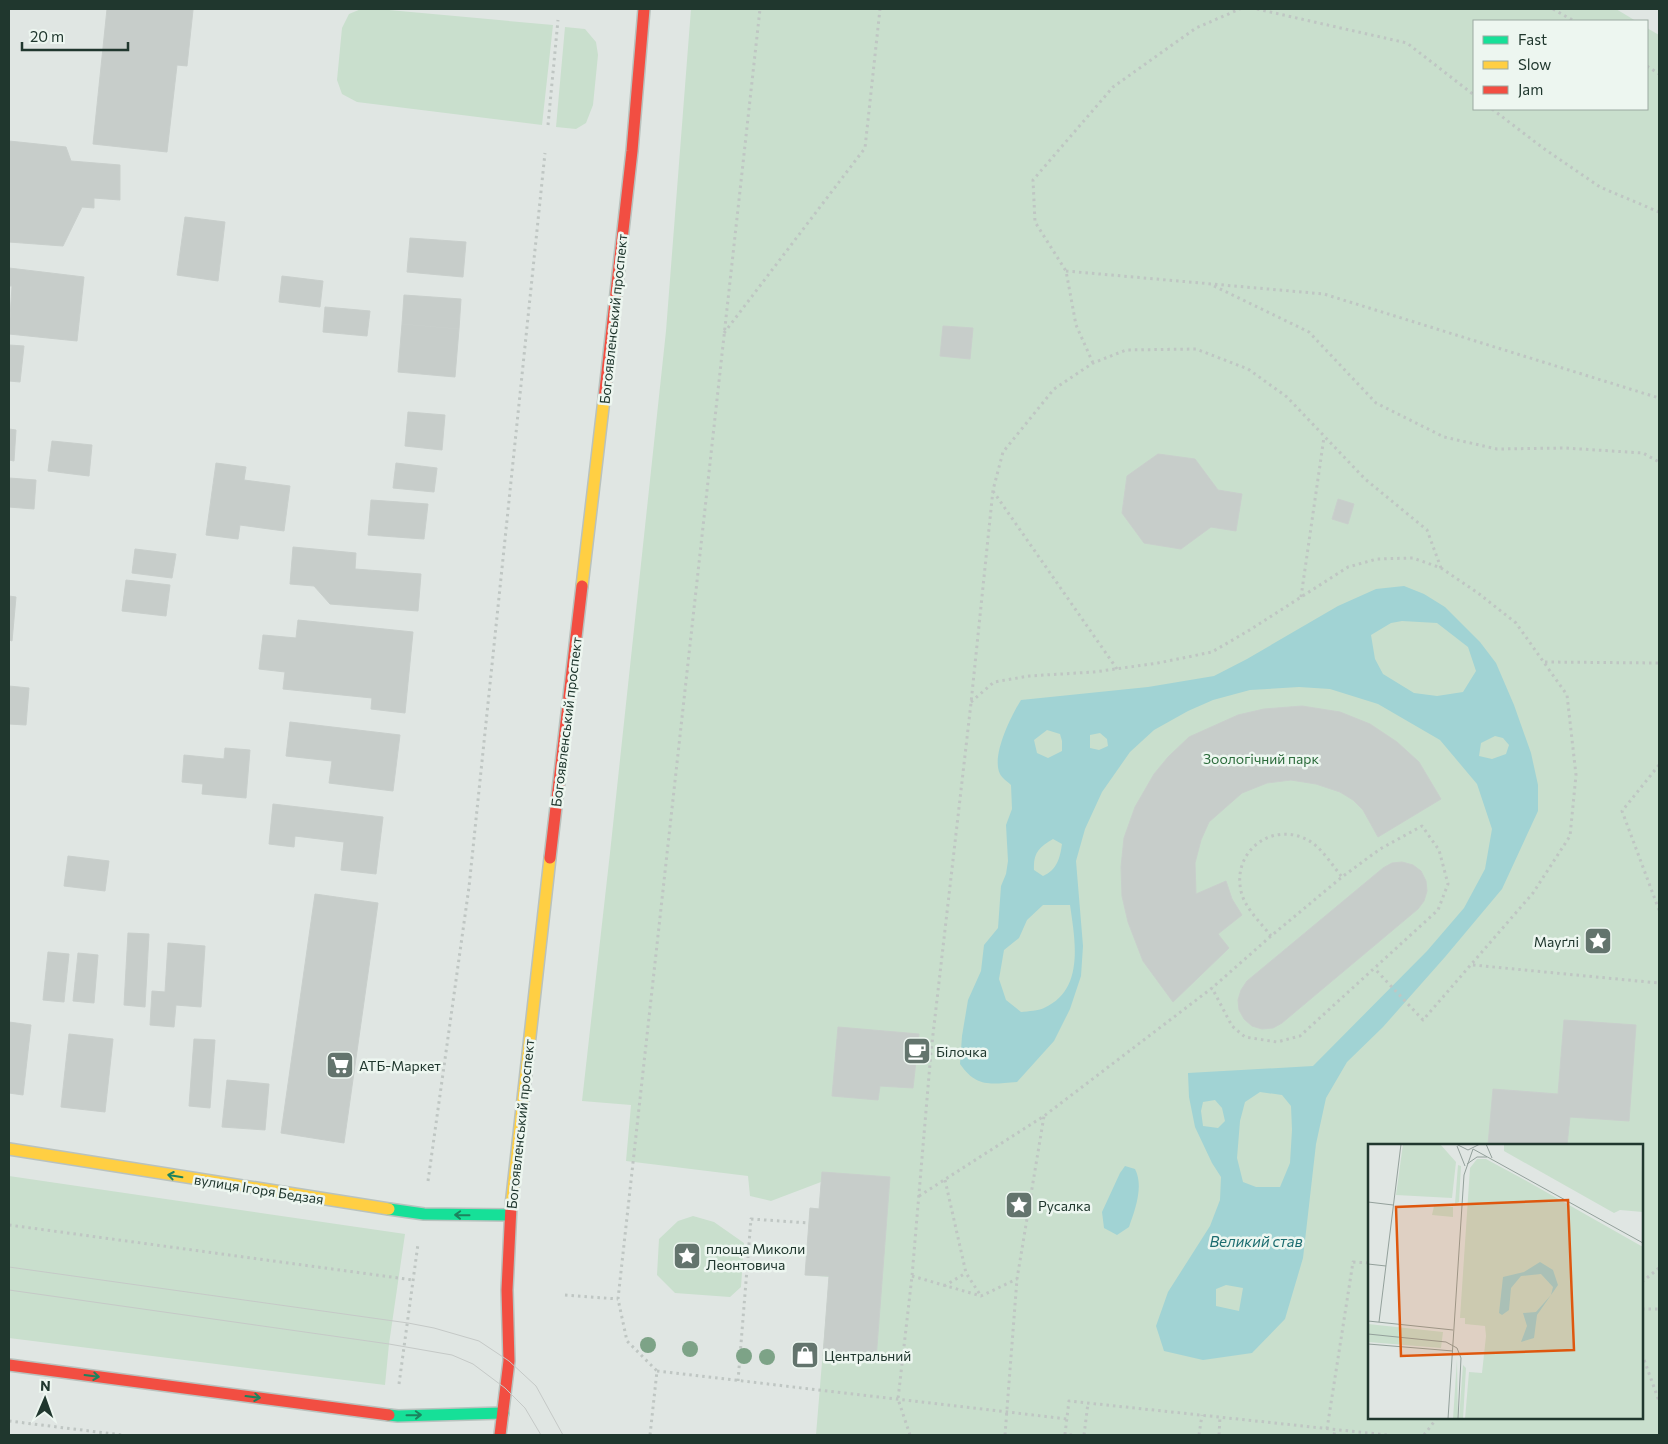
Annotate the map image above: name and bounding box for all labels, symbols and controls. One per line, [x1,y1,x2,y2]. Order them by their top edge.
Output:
scale bar [22,20,129,52]
legend [1473,20,1648,110]
text: 20 m [30,27,64,45]
text: Fast [1518,30,1547,48]
text: Slow [1518,55,1551,73]
text: Jam [1518,80,1543,98]
street label: Богоявленський проспект [596,233,630,405]
street label: Богоявленський проспект [547,636,585,808]
park label: Зоологічний парк [1203,750,1319,767]
place icon: Мауґлі [1583,926,1613,956]
place label: Мауґлі [1534,933,1579,950]
cafe icon: Білочка [902,1036,932,1066]
street label: Богоявленський проспект [503,1038,537,1210]
place label: Білочка [936,1043,987,1060]
supermarket icon: АТБ-Маркет [325,1050,355,1080]
place label: АТБ-Маркет [359,1057,441,1074]
inset map [1368,1144,1643,1419]
one-way arrow [167,1170,183,1180]
street label: вулиця Ігоря Бедзая [193,1170,325,1208]
place icon: Русалка [1004,1190,1034,1220]
place label: Русалка [1038,1197,1091,1214]
one-way arrow [454,1210,470,1220]
water label: Великий став [1209,1232,1303,1250]
place label: площа Миколи Леонтовича [706,1240,805,1273]
place icon: площа Миколи Леонтовича [672,1241,702,1271]
shop icon: Центральний [790,1340,820,1370]
place label: Центральний [824,1347,911,1364]
one-way arrow [83,1371,99,1381]
north arrow [20,1374,70,1424]
text: N [40,1377,51,1394]
one-way arrow [245,1392,261,1402]
one-way arrow [406,1411,422,1420]

